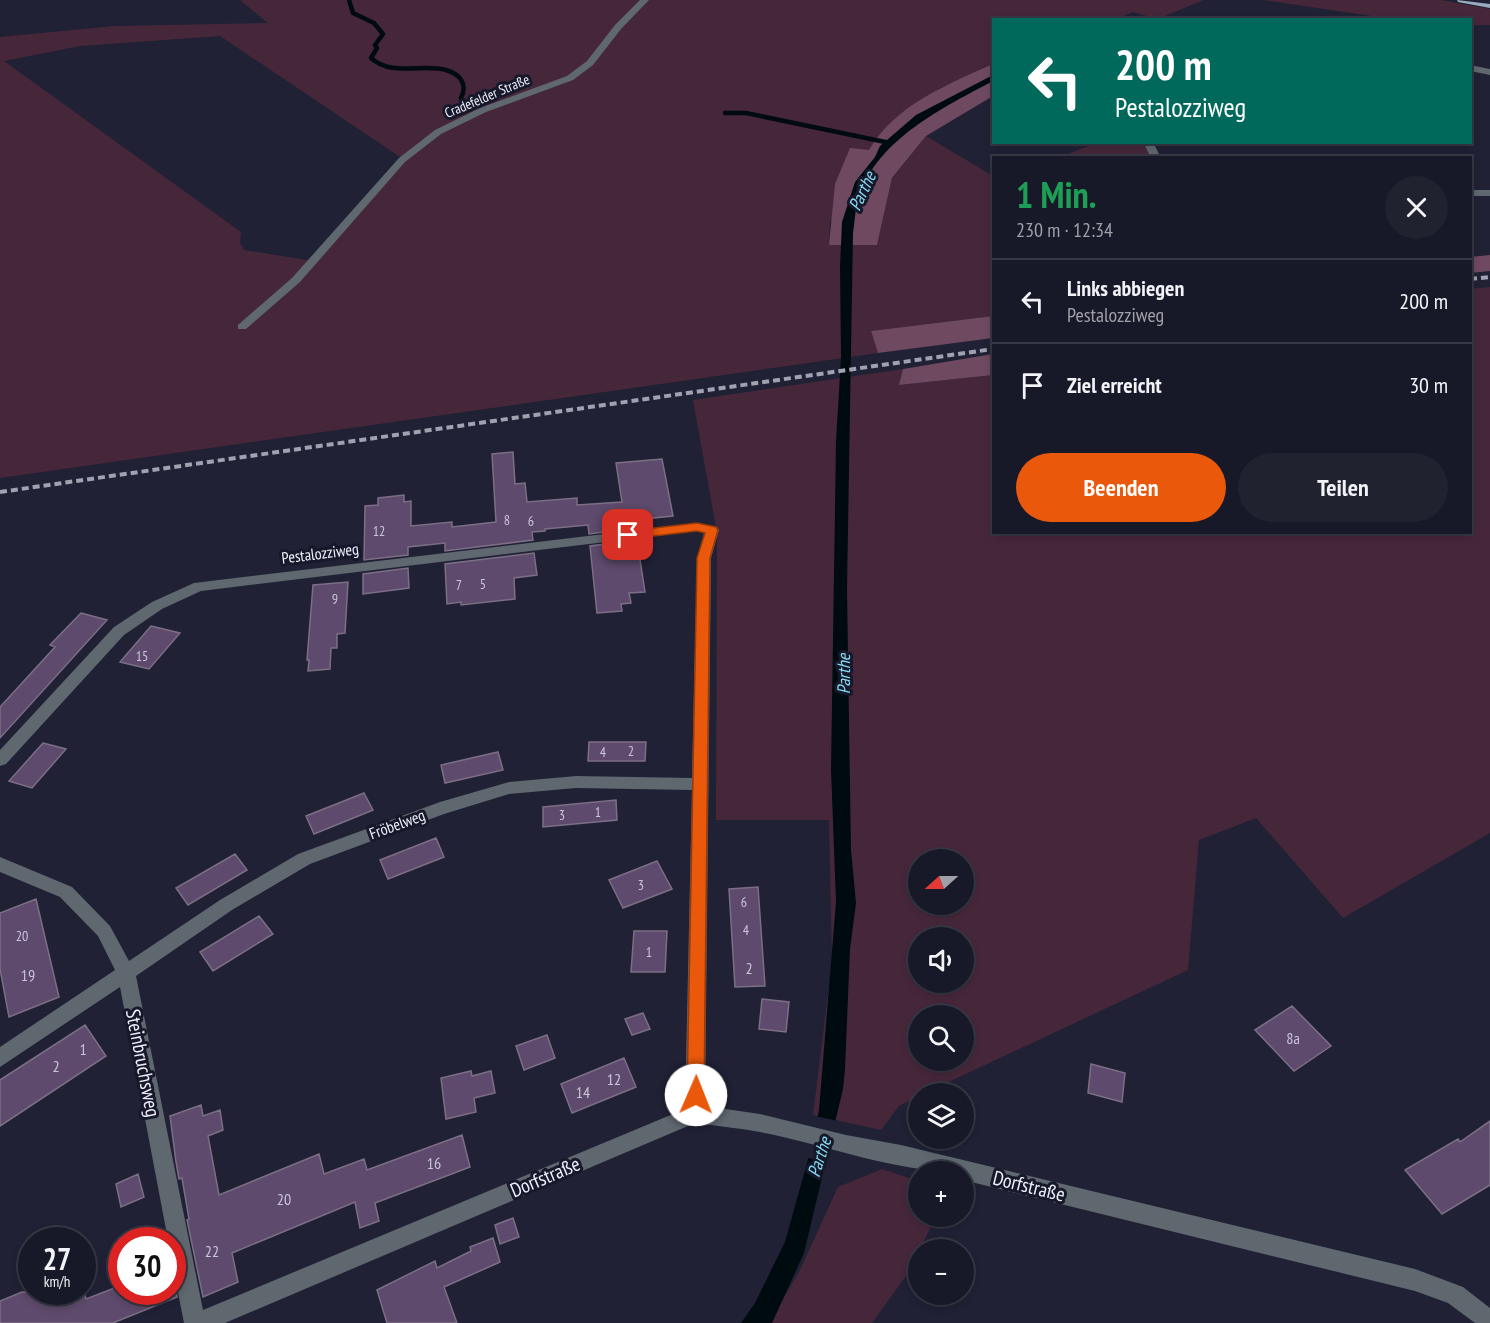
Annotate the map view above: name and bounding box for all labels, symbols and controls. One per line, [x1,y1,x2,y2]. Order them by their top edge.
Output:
text: 200 m [1115,37,1212,92]
icon: left [1016,42,1094,120]
street label: Cradefelder Straße [442,70,532,122]
text: Pestalozziweg [1115,90,1246,124]
water label: Parthe [843,166,882,214]
text: 1 Min. [1016,171,1096,218]
button: close [1385,176,1448,239]
text: 230 m · 12:34 [1016,217,1113,243]
text: Links abbiegen [1067,274,1184,302]
icon: left [1016,285,1049,318]
text: 200 m [1399,287,1448,315]
text: Pestalozziweg [1067,302,1164,328]
icon: arrive [1016,369,1049,402]
text: Ziel erreicht [1067,371,1162,399]
text: 30 m [1409,371,1448,399]
button: Beenden [1016,453,1226,522]
button: Teilen [1238,453,1448,522]
pin [602,509,653,560]
house number: 8 [504,511,510,529]
house number: 6 [528,512,534,530]
icon: arrive [611,518,644,551]
house number: 12 [373,522,385,540]
street label: Pestalozziweg [280,538,360,568]
house number: 5 [480,575,486,593]
house number: 7 [456,576,462,594]
house number: 9 [332,590,338,608]
house number: 15 [136,647,148,665]
water label: Parthe [832,652,855,694]
house number: 2 [628,742,634,760]
house number: 4 [600,743,607,761]
house number: 1 [595,803,601,821]
street label: Fröbelweg [366,805,428,843]
house number: 3 [559,806,565,824]
north arrow [908,849,974,915]
map controls [908,849,974,1305]
house number: 3 [638,876,644,894]
house number: 6 [741,893,747,911]
house number: 4 [743,921,750,939]
house number: 20 [16,927,28,945]
button: sound [908,927,974,993]
house number: 1 [646,943,652,961]
house number: 2 [745,958,753,978]
house number: 19 [21,965,35,985]
button: search [908,1005,974,1071]
street label: Steinbruchsweg [120,1007,166,1119]
house number: 8a [1286,1028,1300,1048]
house number: 1 [79,1039,87,1059]
house number: 2 [52,1056,60,1076]
position arrow [664,1063,728,1127]
house number: 12 [607,1069,621,1089]
house number: 14 [576,1082,590,1102]
button: layers [908,1083,974,1149]
water label: Parthe [802,1133,837,1180]
street label: Dorfstraße [506,1151,584,1203]
house number: 16 [427,1153,441,1173]
button: + [908,1161,974,1227]
street label: Dorfstraße [990,1164,1068,1208]
house number: 20 [277,1189,291,1209]
speed limit sign: 30 [108,1227,186,1305]
text: 27 [43,1239,71,1278]
button: − [908,1239,974,1305]
house number: 22 [205,1241,219,1261]
text: km/h [44,1272,70,1291]

